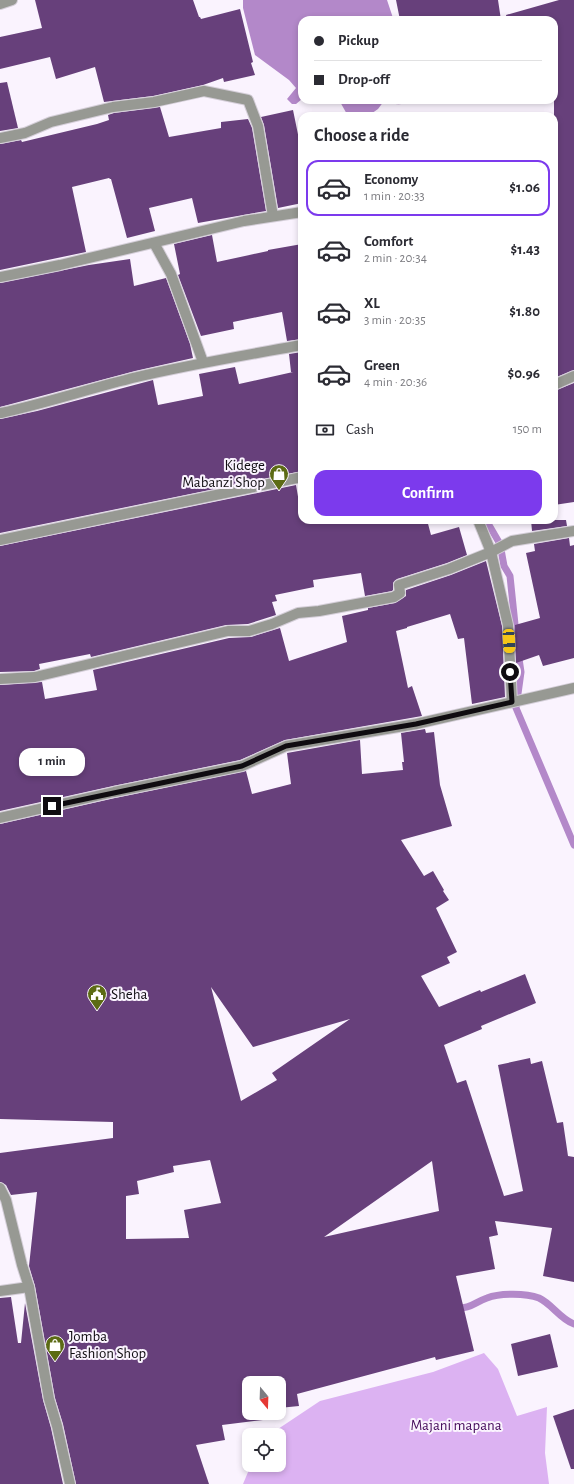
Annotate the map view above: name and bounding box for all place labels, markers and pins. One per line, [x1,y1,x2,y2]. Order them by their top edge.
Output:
place label: Kidege Mabanzi Shop [182,458,265,490]
shop icon: Kidege Mabanzi Shop [268,463,290,491]
public building icon: Sheha [86,983,108,1011]
place label: Sheha [111,987,147,1002]
place label: Jomba Fashion Shop [69,1329,146,1361]
shop icon: Jomba Fashion Shop [44,1334,66,1362]

